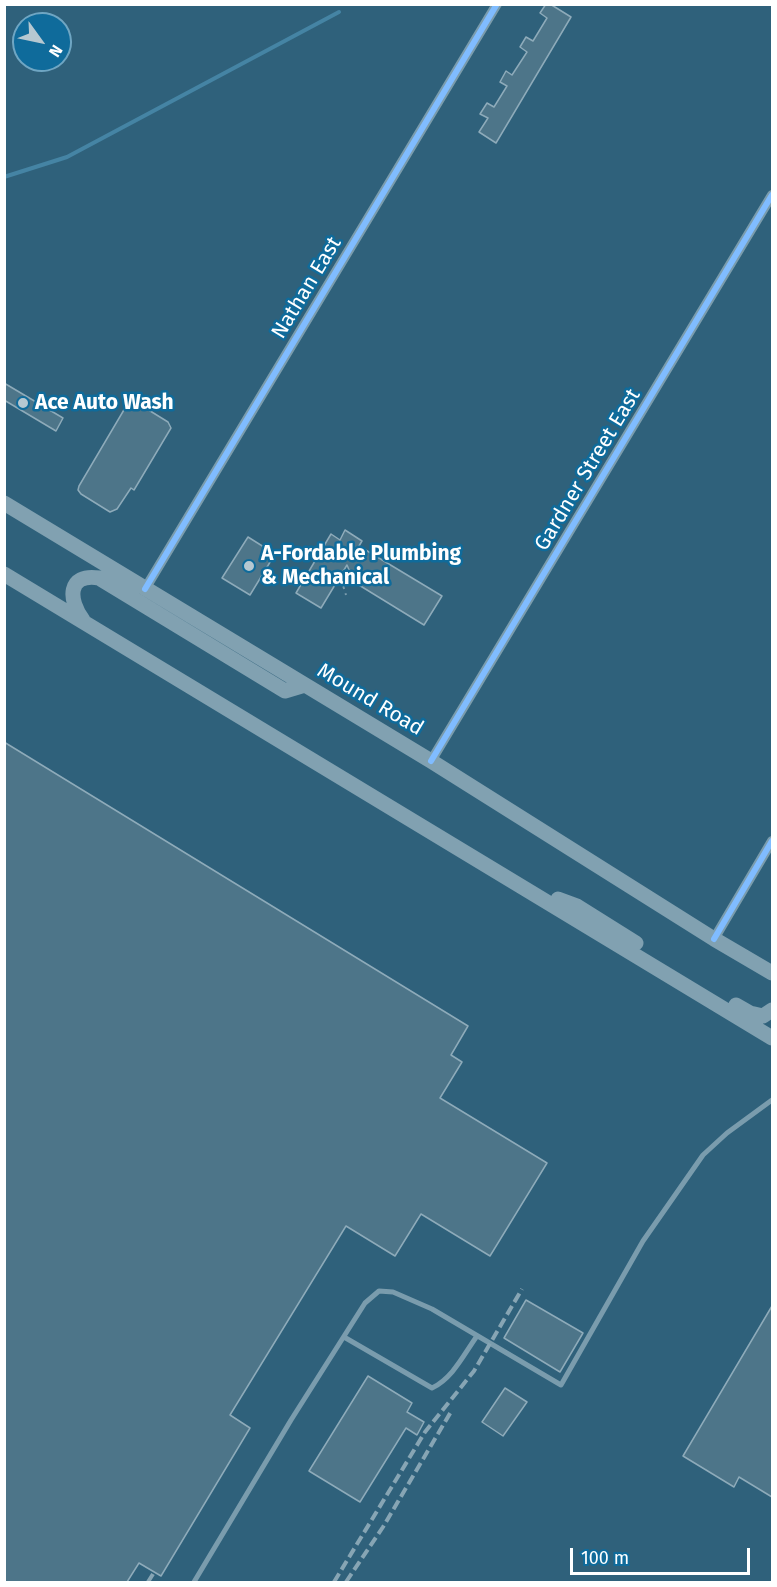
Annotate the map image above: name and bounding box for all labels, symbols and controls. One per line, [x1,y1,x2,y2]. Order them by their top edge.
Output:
north arrow [12,12,72,72]
text: N [45,41,67,61]
street label: Nathan East [267,232,347,344]
street label: Gardner Street East [530,385,646,555]
place label: Ace Auto Wash [35,390,174,416]
marker: Ace Auto Wash [16,396,30,410]
place label: A-Fordable Plumbing & Mechanical [261,541,461,591]
marker: A-Fordable Plumbing & Mechanical [242,559,256,573]
street label: Mound Road [312,658,428,742]
scale bar [573,1536,753,1574]
text: 100 m [581,1547,629,1569]

